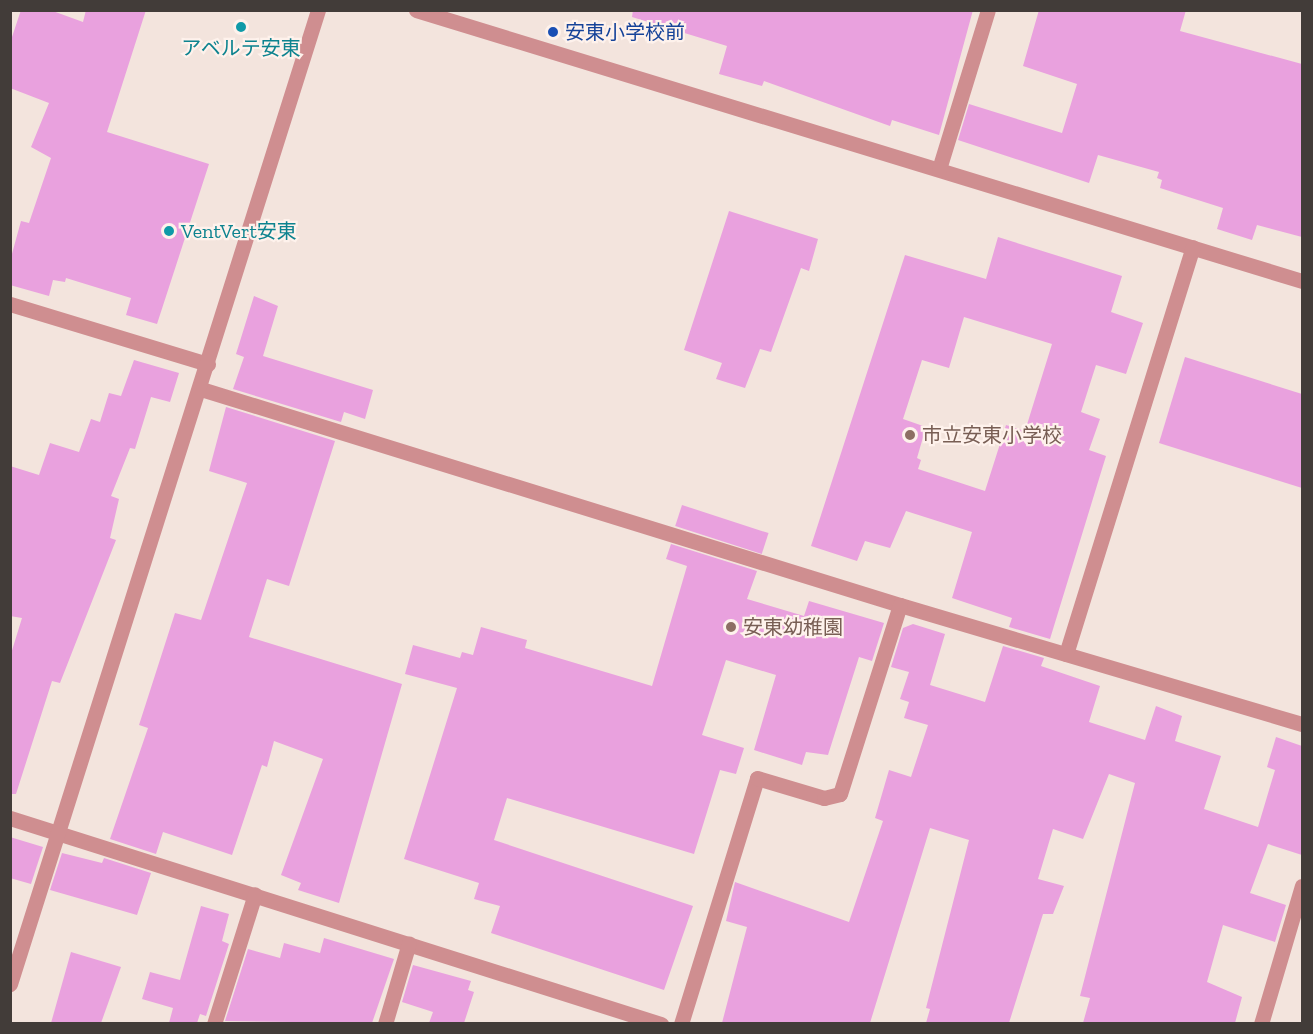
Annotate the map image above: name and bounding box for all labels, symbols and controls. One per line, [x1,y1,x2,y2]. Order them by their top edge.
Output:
marker: アベルテ安東 [234,20,248,34]
place label: 安東小学校前 [565,20,685,44]
marker: 安東小学校前 [546,25,560,39]
place label: アベルテ安東 [181,36,301,60]
place label: VentVert安東 [181,219,297,243]
marker: VentVert安東 [162,224,176,238]
place label: 市立安東小学校 [922,423,1062,447]
marker: 市立安東小学校 [903,428,917,442]
place label: 安東幼稚園 [743,615,843,639]
marker: 安東幼稚園 [724,620,738,634]

